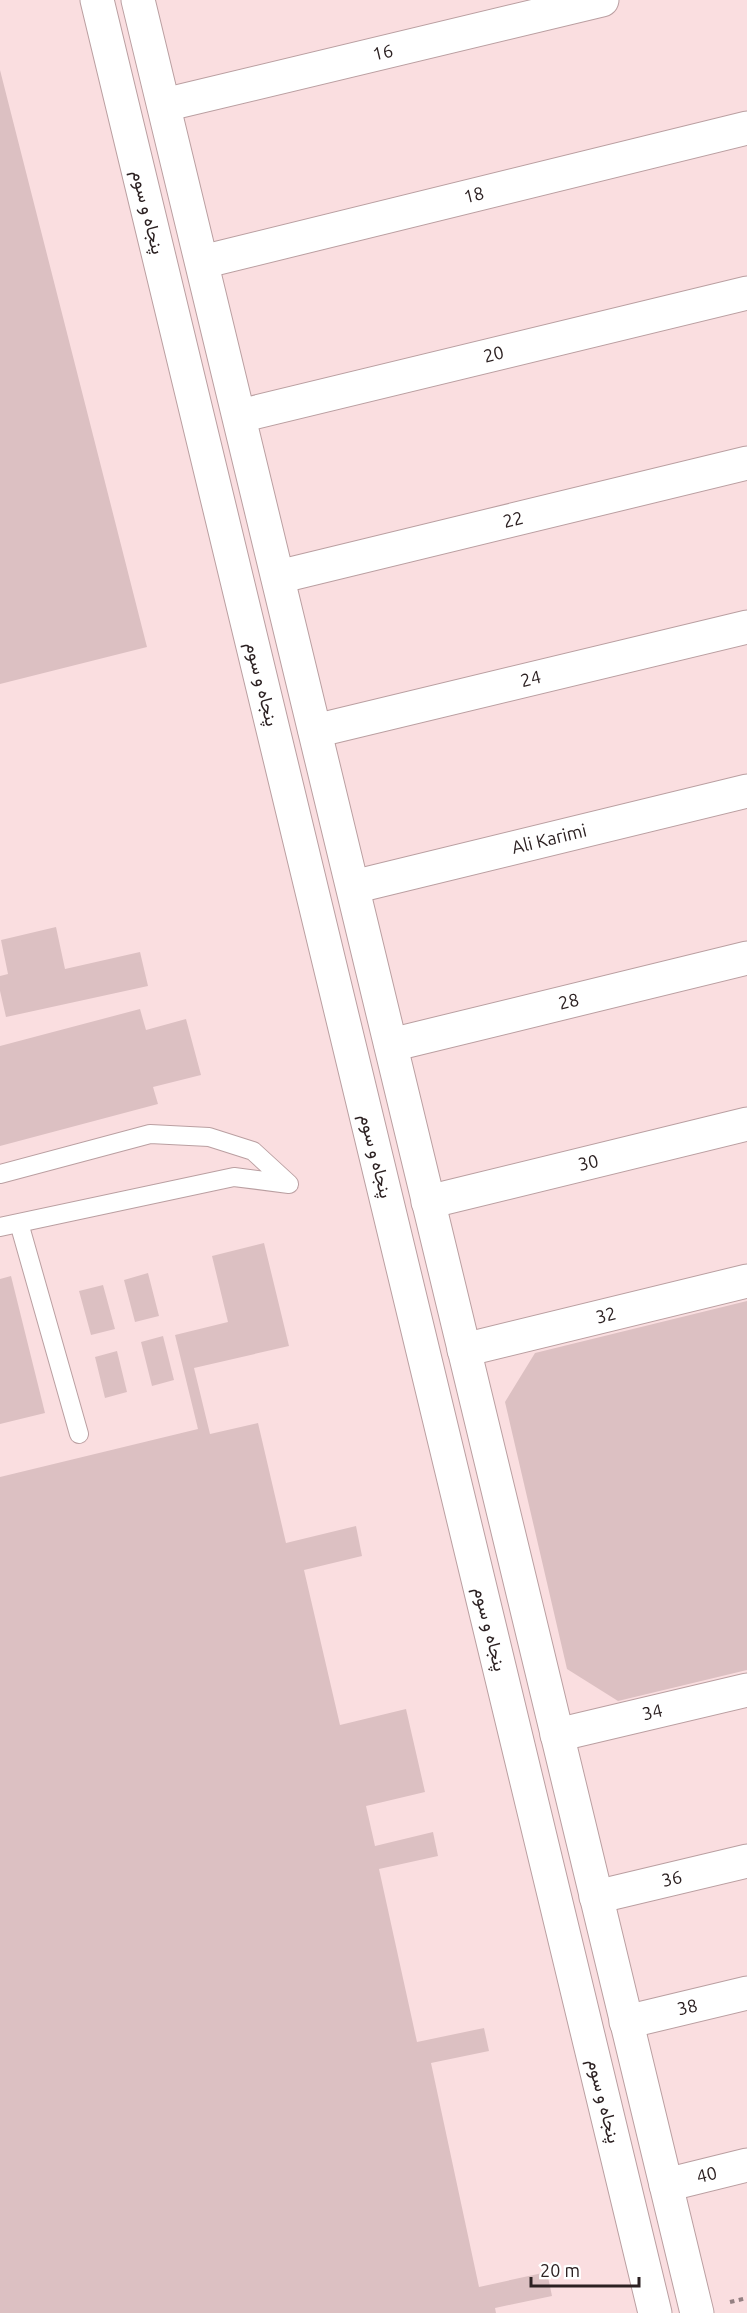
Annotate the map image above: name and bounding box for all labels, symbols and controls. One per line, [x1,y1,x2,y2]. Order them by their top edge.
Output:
street label: 16 [370,39,395,64]
street label: پنجاه و سوم [126,168,169,257]
street label: 18 [461,182,486,206]
street label: 20 [481,341,506,366]
street label: 22 [501,507,525,531]
street label: پنجاه و سوم [240,640,283,729]
street label: 24 [518,666,543,690]
street label: Ali Karimi [510,819,588,857]
street label: 28 [556,988,581,1013]
street label: پنجاه و سوم [354,1112,397,1201]
street label: 30 [576,1150,600,1174]
street label: 32 [593,1302,618,1327]
street label: پنجاه و سوم [468,1585,511,1674]
street label: 34 [640,1699,664,1724]
street label: 36 [659,1866,684,1890]
street label: 38 [675,1994,699,2018]
street label: پنجاه و سوم [582,2057,625,2146]
street label: 40 [694,2162,719,2186]
scale bar [531,2250,639,2288]
text: 20 m [540,2260,580,2280]

